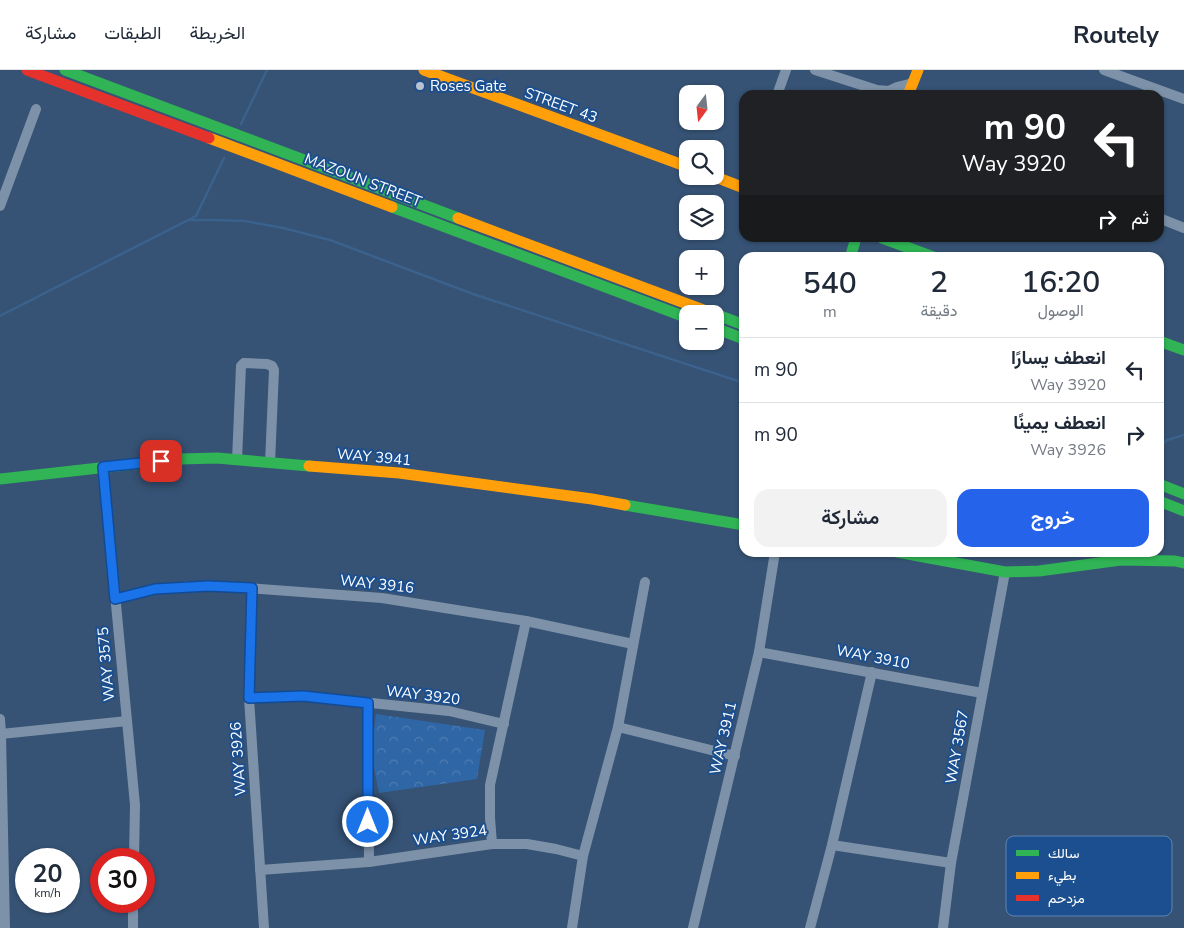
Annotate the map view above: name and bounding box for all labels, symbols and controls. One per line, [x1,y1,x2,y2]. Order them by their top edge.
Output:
text: Routely [1073,19,1159,51]
text: مشاركة [25,21,76,45]
text: الطبقات [104,21,161,45]
text: الخريطة [189,21,245,45]
place label: Roses Gate [430,76,506,96]
marker: Roses Gate [414,80,426,92]
street label: STREET 43 [522,83,600,127]
north arrow [679,85,724,130]
map controls [679,85,724,350]
text: 90 m [984,104,1066,151]
icon: left [1084,110,1149,175]
button: search [679,140,724,185]
street label: MAZOUN STREET [302,148,424,212]
text: Way 3920 [962,149,1066,179]
button: layers [679,195,724,240]
icon: right [1093,205,1121,233]
text: ثم [1131,205,1149,231]
button: + [679,250,724,295]
text: 2 [930,262,948,303]
text: 16:20 [1021,262,1100,303]
text: 540 [803,263,857,304]
text: دقيقة [920,300,957,322]
text: الوصول [1038,300,1084,322]
text: m [823,301,837,323]
button: − [679,305,724,350]
text: انعطف يسارًا [1011,345,1106,371]
icon: left [1121,356,1149,384]
text: 90 m [754,357,798,383]
text: Way 3920 [1030,374,1106,396]
text: انعطف يمينًا [1013,410,1106,436]
icon: right [1121,421,1149,449]
text: 90 m [754,422,798,448]
text: Way 3926 [1030,439,1106,461]
pin [140,440,182,482]
street label: WAY 3941 [336,444,412,470]
icon: arrive [147,447,175,475]
button: مشاركة [754,489,947,547]
button: خروج [957,489,1149,547]
street label: WAY 3916 [339,570,415,598]
street label: WAY 3575 [93,626,119,702]
street label: WAY 3910 [835,640,911,674]
street label: WAY 3920 [385,681,461,709]
street label: WAY 3911 [705,699,741,777]
street label: WAY 3567 [941,709,973,785]
street label: WAY 3926 [225,721,251,797]
position arrow [341,795,393,847]
street label: WAY 3924 [412,820,488,850]
legend [1006,836,1172,916]
text: سالك [1048,844,1079,863]
speed limit sign: 30 [90,848,155,913]
text: 20 [32,857,63,891]
text: بطيء [1048,866,1076,887]
text: km/h [34,885,61,901]
text: مزدحم [1048,889,1085,908]

